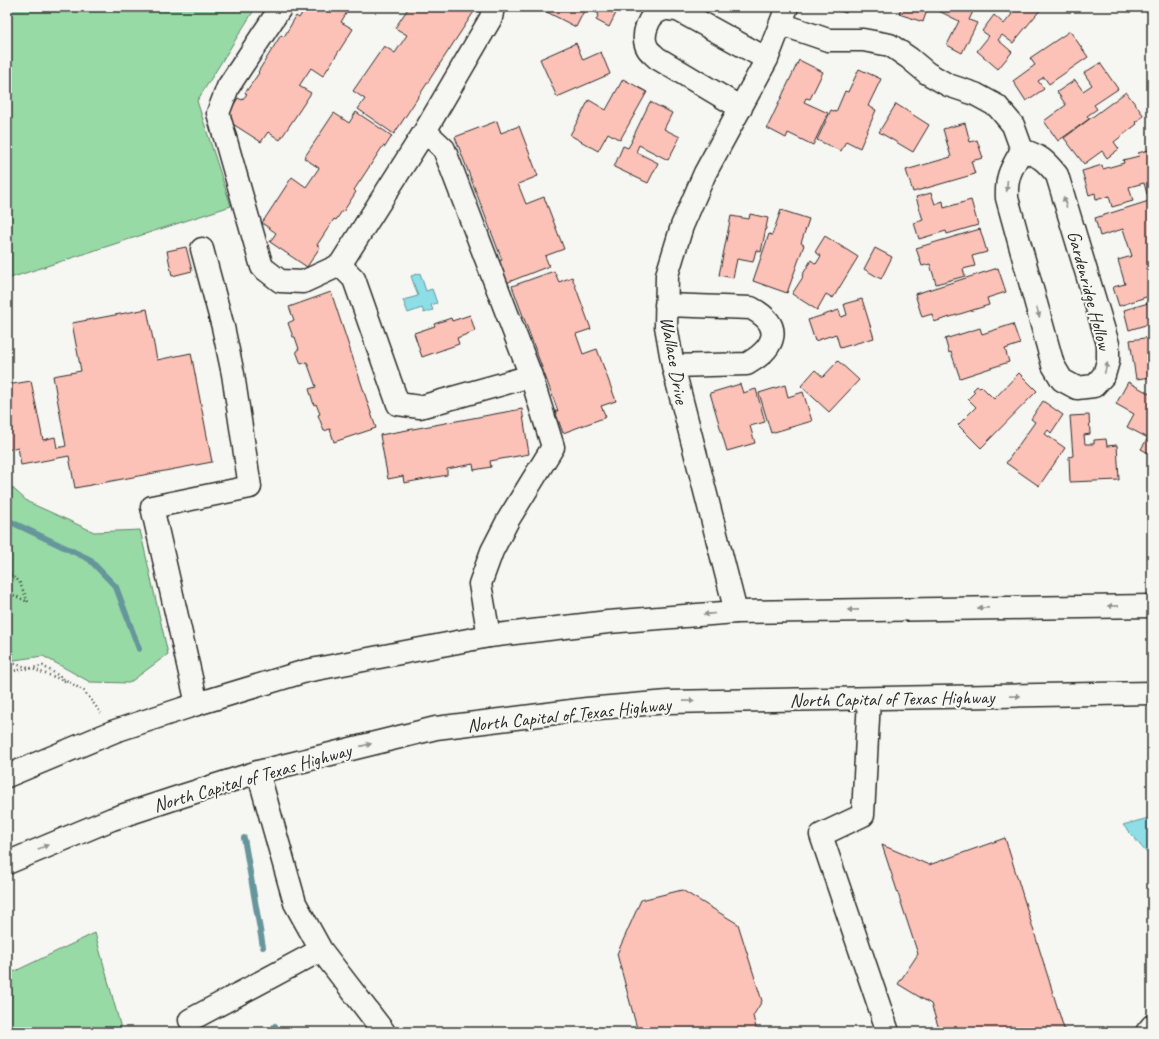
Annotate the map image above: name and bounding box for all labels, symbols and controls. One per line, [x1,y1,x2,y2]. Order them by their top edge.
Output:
one-way arrow [1004,180,1011,192]
one-way arrow [1062,196,1068,208]
street label: Gardenridge Hollow [1062,228,1117,354]
one-way arrow [1035,306,1041,318]
street label: Wallace Drive [655,315,694,407]
one-way arrow [1104,362,1110,374]
one-way arrow [1106,603,1119,609]
one-way arrow [976,605,989,611]
one-way arrow [846,607,859,613]
one-way arrow [703,611,715,618]
street label: North Capital of Texas Highway [790,685,996,713]
street label: North Capital of Texas Highway [466,692,674,738]
one-way arrow [1009,693,1021,700]
one-way arrow [683,698,695,705]
street label: North Capital of Texas Highway [151,738,355,818]
one-way arrow [360,741,373,747]
one-way arrow [37,844,49,850]

